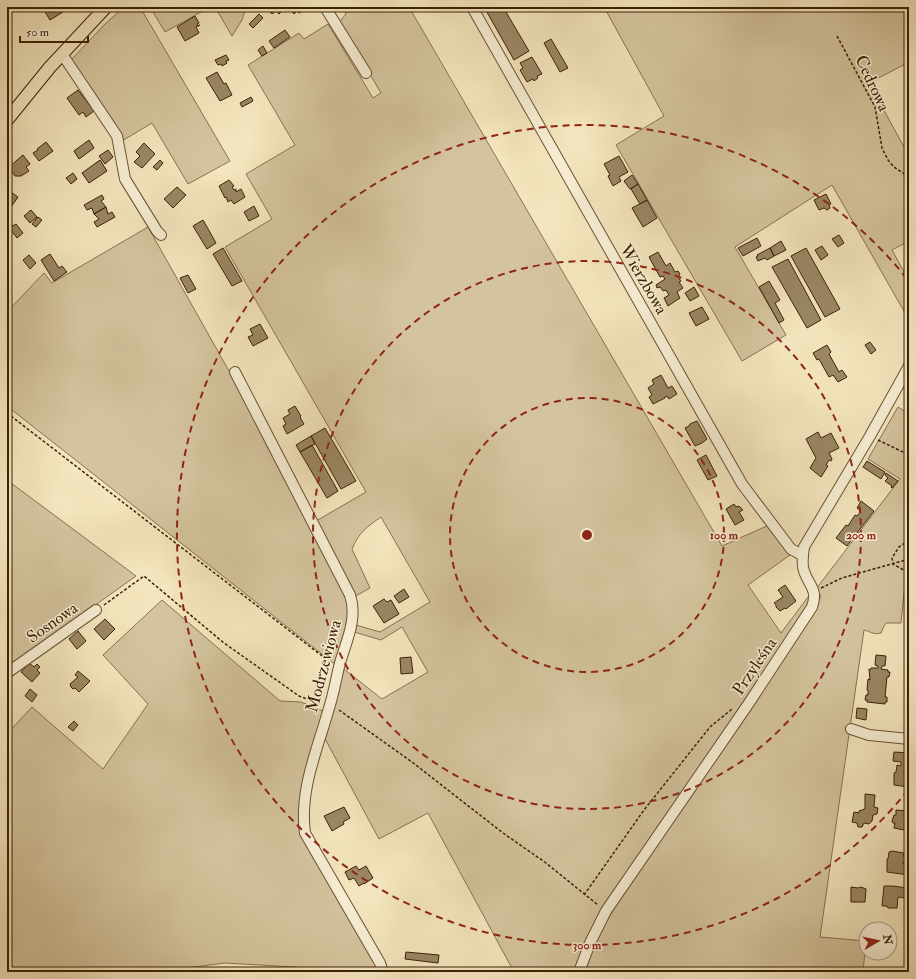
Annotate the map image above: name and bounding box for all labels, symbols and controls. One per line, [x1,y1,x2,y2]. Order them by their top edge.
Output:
scale bar [20,18,88,44]
text: 50 m [26,25,50,40]
street label: Cedrowa [850,52,895,116]
street label: Wierzbowa [615,240,672,319]
centre of rings [580,528,594,542]
text: 100 m [710,528,739,543]
text: 200 m [846,528,877,543]
street label: Sosnowa [23,597,83,648]
street label: Modrzewiowa [301,617,346,715]
street label: Przyleśna [728,633,783,700]
north arrow [858,921,898,961]
text: N [880,933,895,947]
text: 300 m [573,938,602,953]

